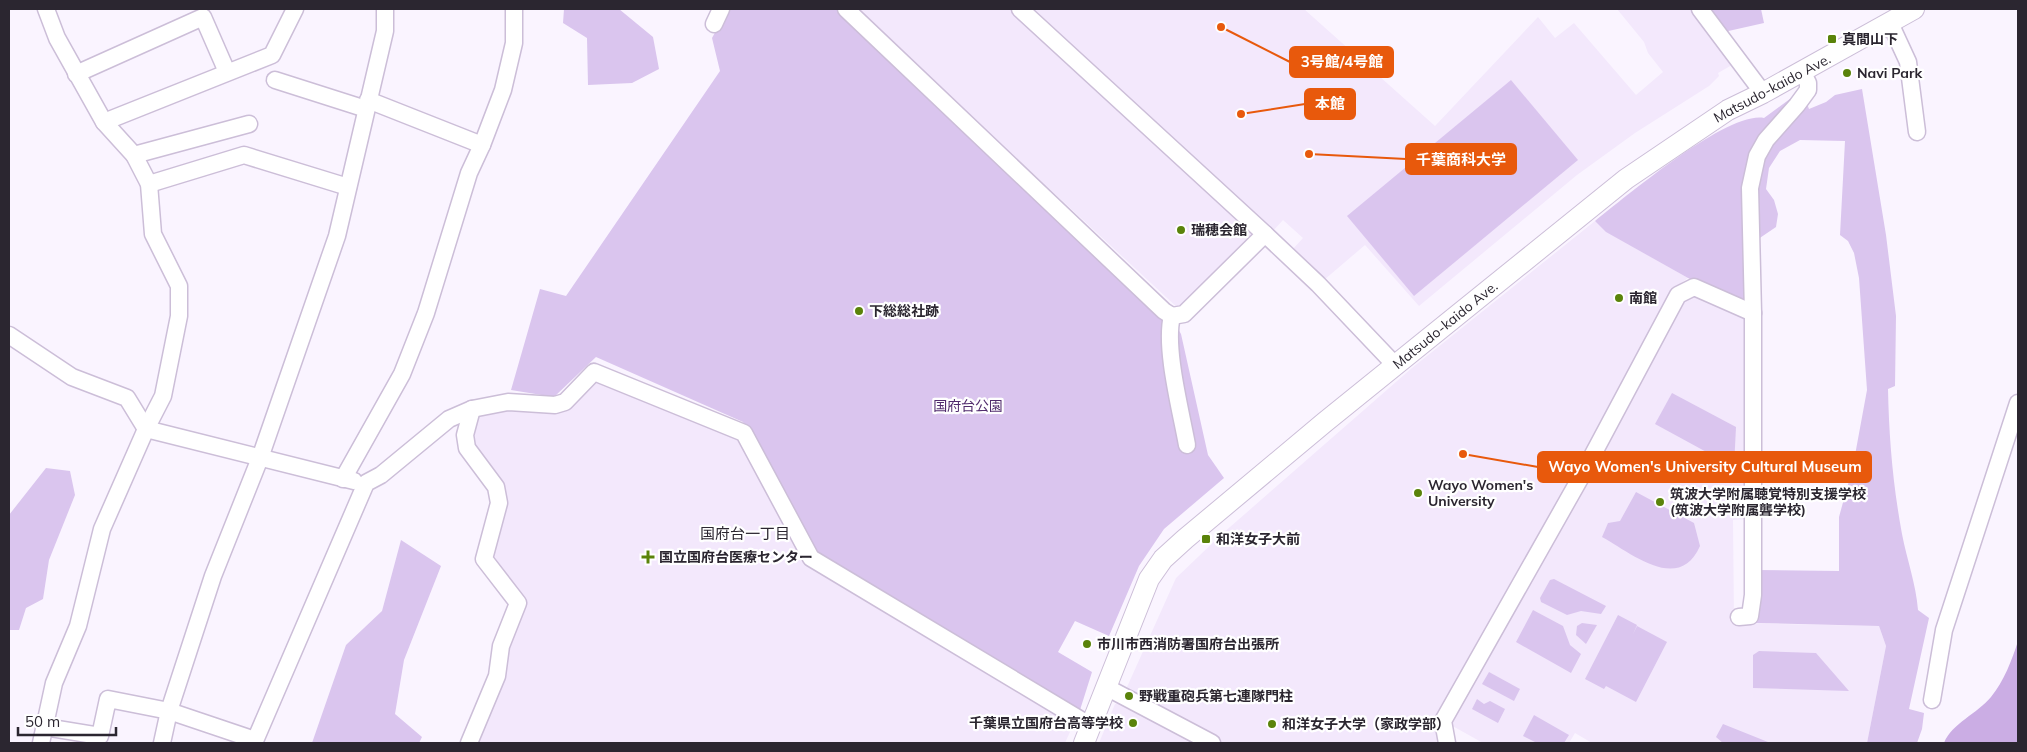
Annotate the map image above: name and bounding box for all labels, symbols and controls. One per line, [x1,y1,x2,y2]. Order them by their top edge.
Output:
place label: 真間山下 [1842,30,1898,48]
marker: 真間山下 [1826,33,1838,45]
callout: 3号館/4号館 [1290,47,1393,77]
street label: Matsudo-kaido Ave. [1710,50,1834,126]
text: 3号館/4号館 [1301,52,1383,71]
place label: Navi Park [1857,64,1922,82]
marker: Navi Park [1841,67,1853,79]
callout: 本館 [1305,89,1355,119]
text: 本館 [1315,94,1345,113]
callout: 千葉商科大学 [1406,144,1516,174]
text: 千葉商科大学 [1416,150,1506,169]
place label: 瑞穂会館 [1191,221,1247,239]
marker: 瑞穂会館 [1175,224,1187,236]
street label: Matsudo-kaido Ave. [1389,277,1501,373]
place label: 南館 [1629,289,1657,307]
marker: 南館 [1613,292,1625,304]
place label: 下総総社跡 [869,302,939,320]
marker: 下総総社跡 [853,305,865,317]
park label: 国府台公園 [933,397,1003,415]
callout: Wayo Women's University Cultural Museum [1538,452,1871,482]
text: Wayo Women's University Cultural Museum [1548,457,1862,476]
place label: Wayo Women's University [1428,476,1533,510]
place label: 筑波大学附属聴覚特別支援学校 (筑波大学附属聾学校) [1670,485,1866,519]
marker: Wayo Women's University [1412,487,1424,499]
marker: 筑波大学附属聴覚特別支援学校 (筑波大学附属聾学校) [1654,496,1666,508]
district label: 国府台一丁目 [700,524,790,543]
place label: 和洋女子大前 [1216,530,1300,548]
marker: 和洋女子大前 [1200,533,1212,545]
place label: 国立国府台医療センター [659,548,813,566]
marker: 国立国府台医療センター [641,550,655,564]
place label: 市川市西消防署国府台出張所 [1097,635,1279,653]
marker: 市川市西消防署国府台出張所 [1081,638,1093,650]
place label: 野戦重砲兵第七連隊門柱 [1139,687,1293,705]
marker: 野戦重砲兵第七連隊門柱 [1123,690,1135,702]
scale bar [18,704,115,736]
text: 50 m [25,712,60,731]
place label: 千葉県立国府台高等学校 [969,714,1123,732]
place label: 和洋女子大学（家政学部） [1282,715,1450,733]
marker: 千葉県立国府台高等学校 [1127,717,1139,729]
marker: 和洋女子大学（家政学部） [1266,718,1278,730]

